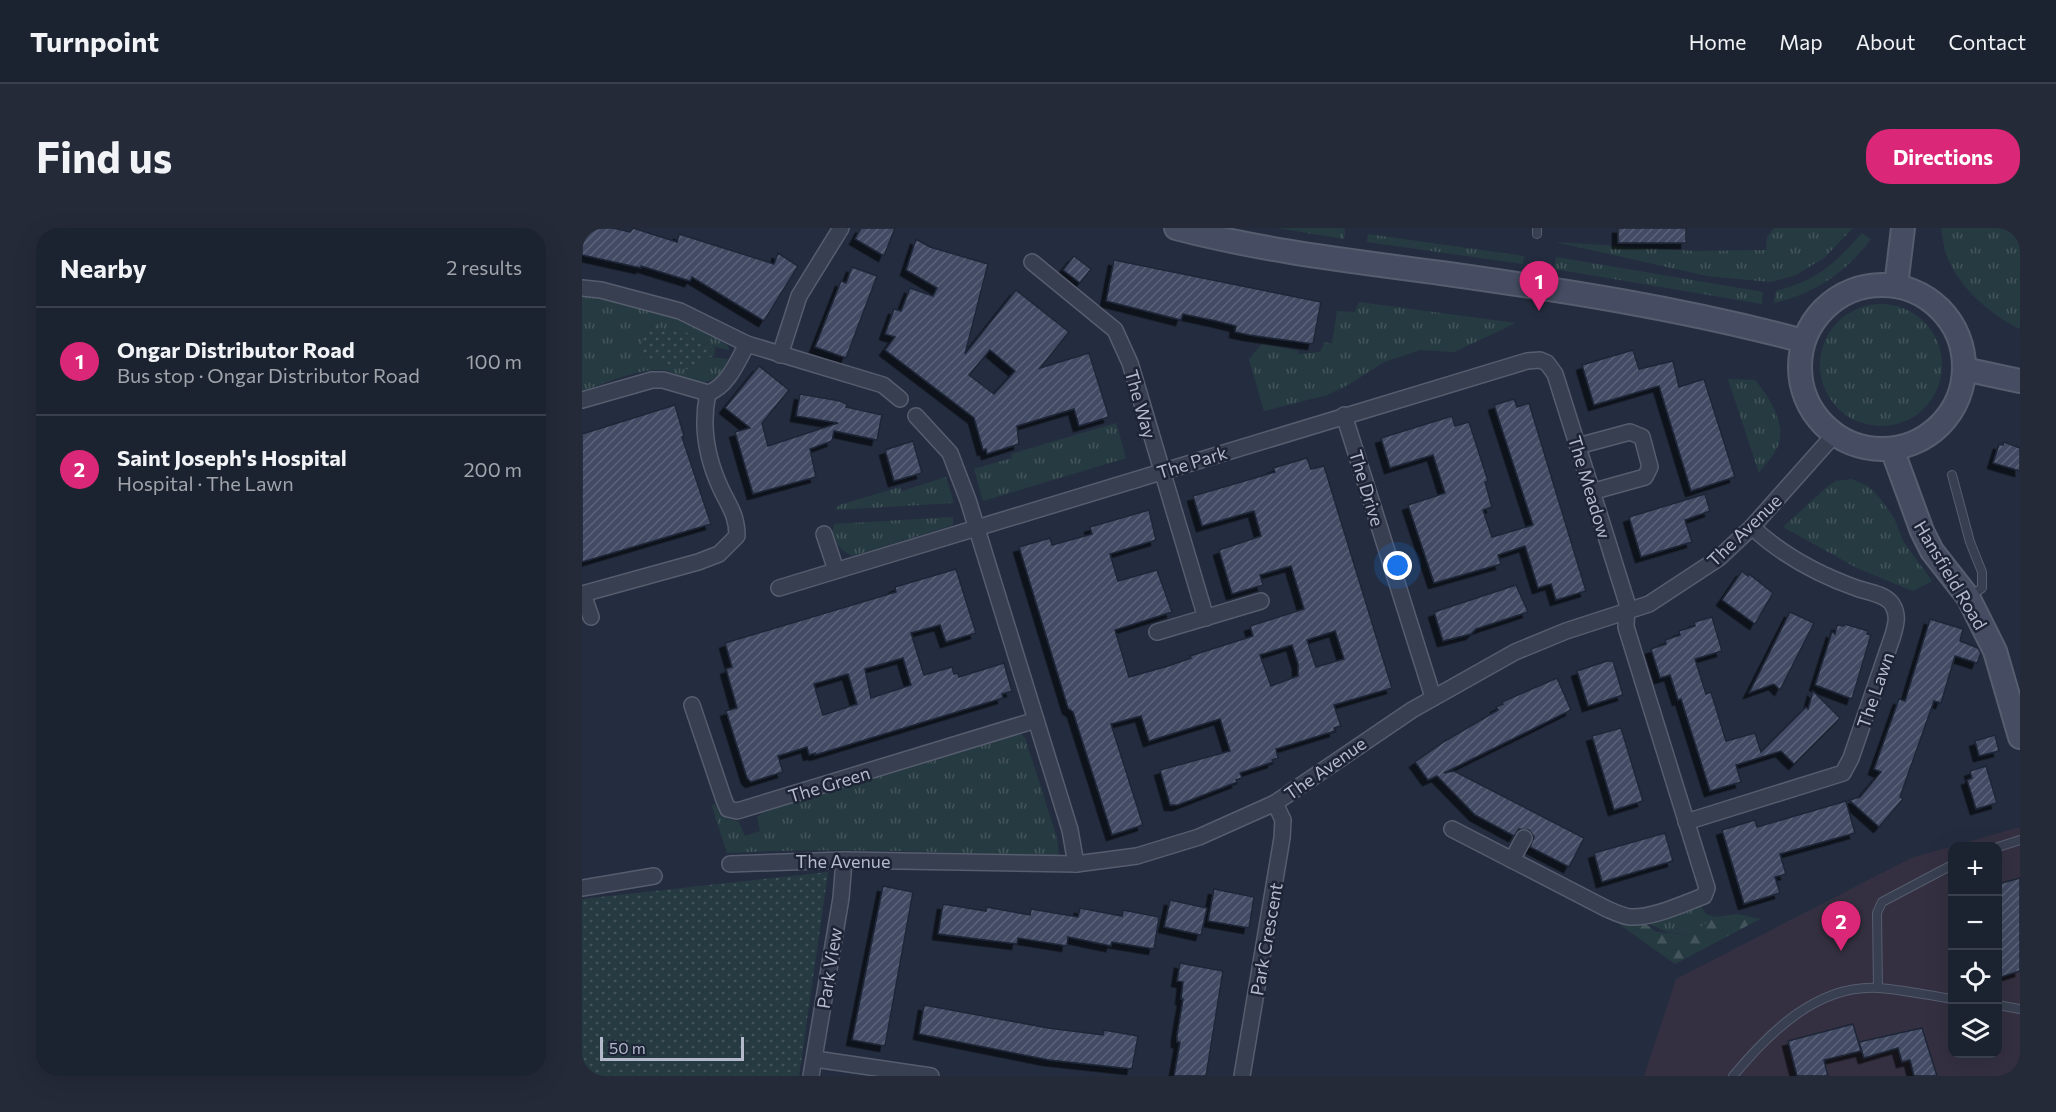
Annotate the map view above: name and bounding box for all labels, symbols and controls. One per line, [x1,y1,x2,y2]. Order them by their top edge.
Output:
text: Turnpoint [30,24,159,58]
text: Home [1689,29,1746,54]
text: Map [1779,29,1823,54]
text: About [1856,29,1915,54]
text: Contact [1948,29,2026,54]
button: Directions [1866,129,2020,184]
text: Find us [36,130,172,182]
text: Nearby [60,252,147,283]
text: 2 results [446,255,522,279]
pin: 1 [1520,262,1558,311]
text: Ongar Distributor Road [117,336,355,363]
text: 1 [75,349,84,373]
text: 100 m [466,349,522,373]
text: Bus stop · Ongar Distributor Road [117,363,420,387]
street label: The Way [1121,367,1161,441]
street label: The Meadow [1564,433,1616,541]
street label: The Park [1154,441,1230,483]
text: Saint Joseph's Hospital [117,444,347,471]
street label: The Drive [1345,447,1389,529]
text: 2 [74,457,85,481]
text: 200 m [464,457,522,481]
text: Hospital · The Lawn [117,471,294,495]
street label: The Avenue [1702,489,1786,571]
street label: Hansfield Road [1910,517,1992,633]
your location [1383,551,1412,580]
street label: The Lawn [1852,649,1898,731]
street label: The Avenue [1280,732,1370,804]
street label: The Green [786,761,872,807]
map controls [1948,842,2002,1058]
button: + [1948,842,2002,896]
street label: The Avenue [796,850,890,872]
street label: Park Crescent [1245,881,1287,997]
button: − [1948,896,2002,950]
pin: 2 [1822,902,1860,951]
street label: Park View [812,926,846,1010]
button: locate [1948,950,2002,1004]
button: layers [1948,1004,2002,1058]
scale bar [600,1034,744,1062]
text: 50 m [609,1038,646,1057]

